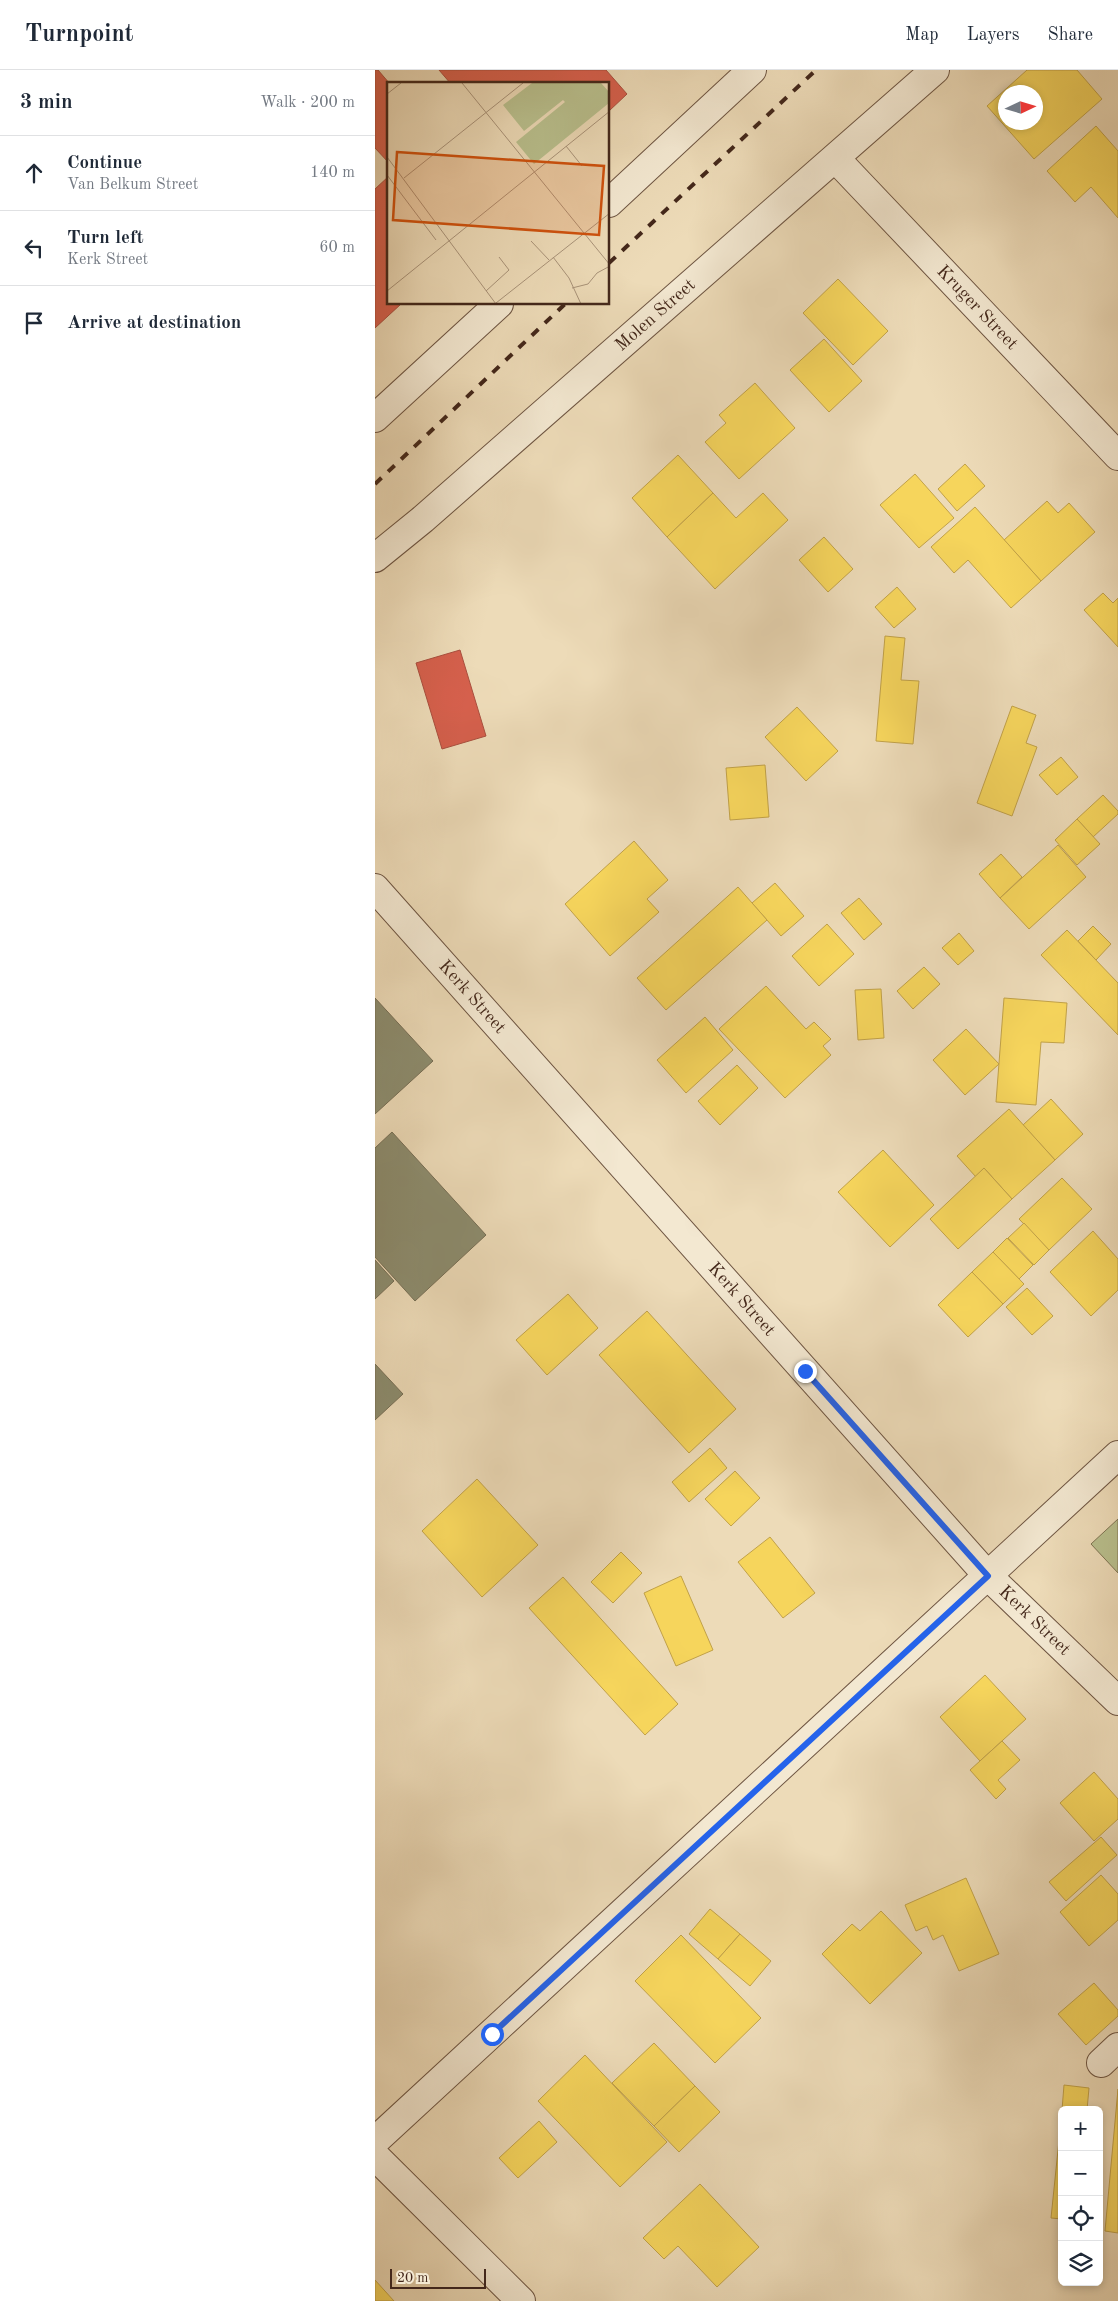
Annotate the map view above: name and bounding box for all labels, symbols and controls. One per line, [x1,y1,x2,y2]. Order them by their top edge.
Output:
text: Turnpoint [25,23,133,47]
text: Map [905,26,939,44]
text: Layers [967,26,1019,44]
text: Share [1047,26,1093,44]
inset map [387,82,610,305]
north arrow [998,85,1043,130]
text: 3 min [20,92,73,113]
text: Walk · 200 m [260,95,355,111]
text: Continue [67,154,142,173]
icon: ahead [20,159,48,187]
text: 140 m [310,165,355,181]
text: Van Belkum Street [67,177,198,193]
text: Turn left [67,229,144,248]
icon: left [20,234,48,262]
text: 60 m [319,240,355,256]
text: Kerk Street [67,252,148,268]
street label: Kruger Street [933,262,1021,353]
street label: Molen Street [612,276,699,355]
icon: arrive [20,309,48,337]
text: Arrive at destination [67,314,241,333]
street label: Kerk Street [435,957,509,1037]
street label: Kerk Street [704,1259,779,1340]
route end [794,1360,817,1383]
street label: Kerk Street [995,1583,1074,1659]
route start [481,2023,504,2046]
map controls [1058,2106,1103,2286]
button: + [1058,2106,1103,2151]
button: − [1058,2151,1103,2196]
button: locate [1058,2196,1103,2241]
button: layers [1058,2241,1103,2286]
scale bar [390,2266,486,2289]
text: 20 m [397,2271,428,2285]

